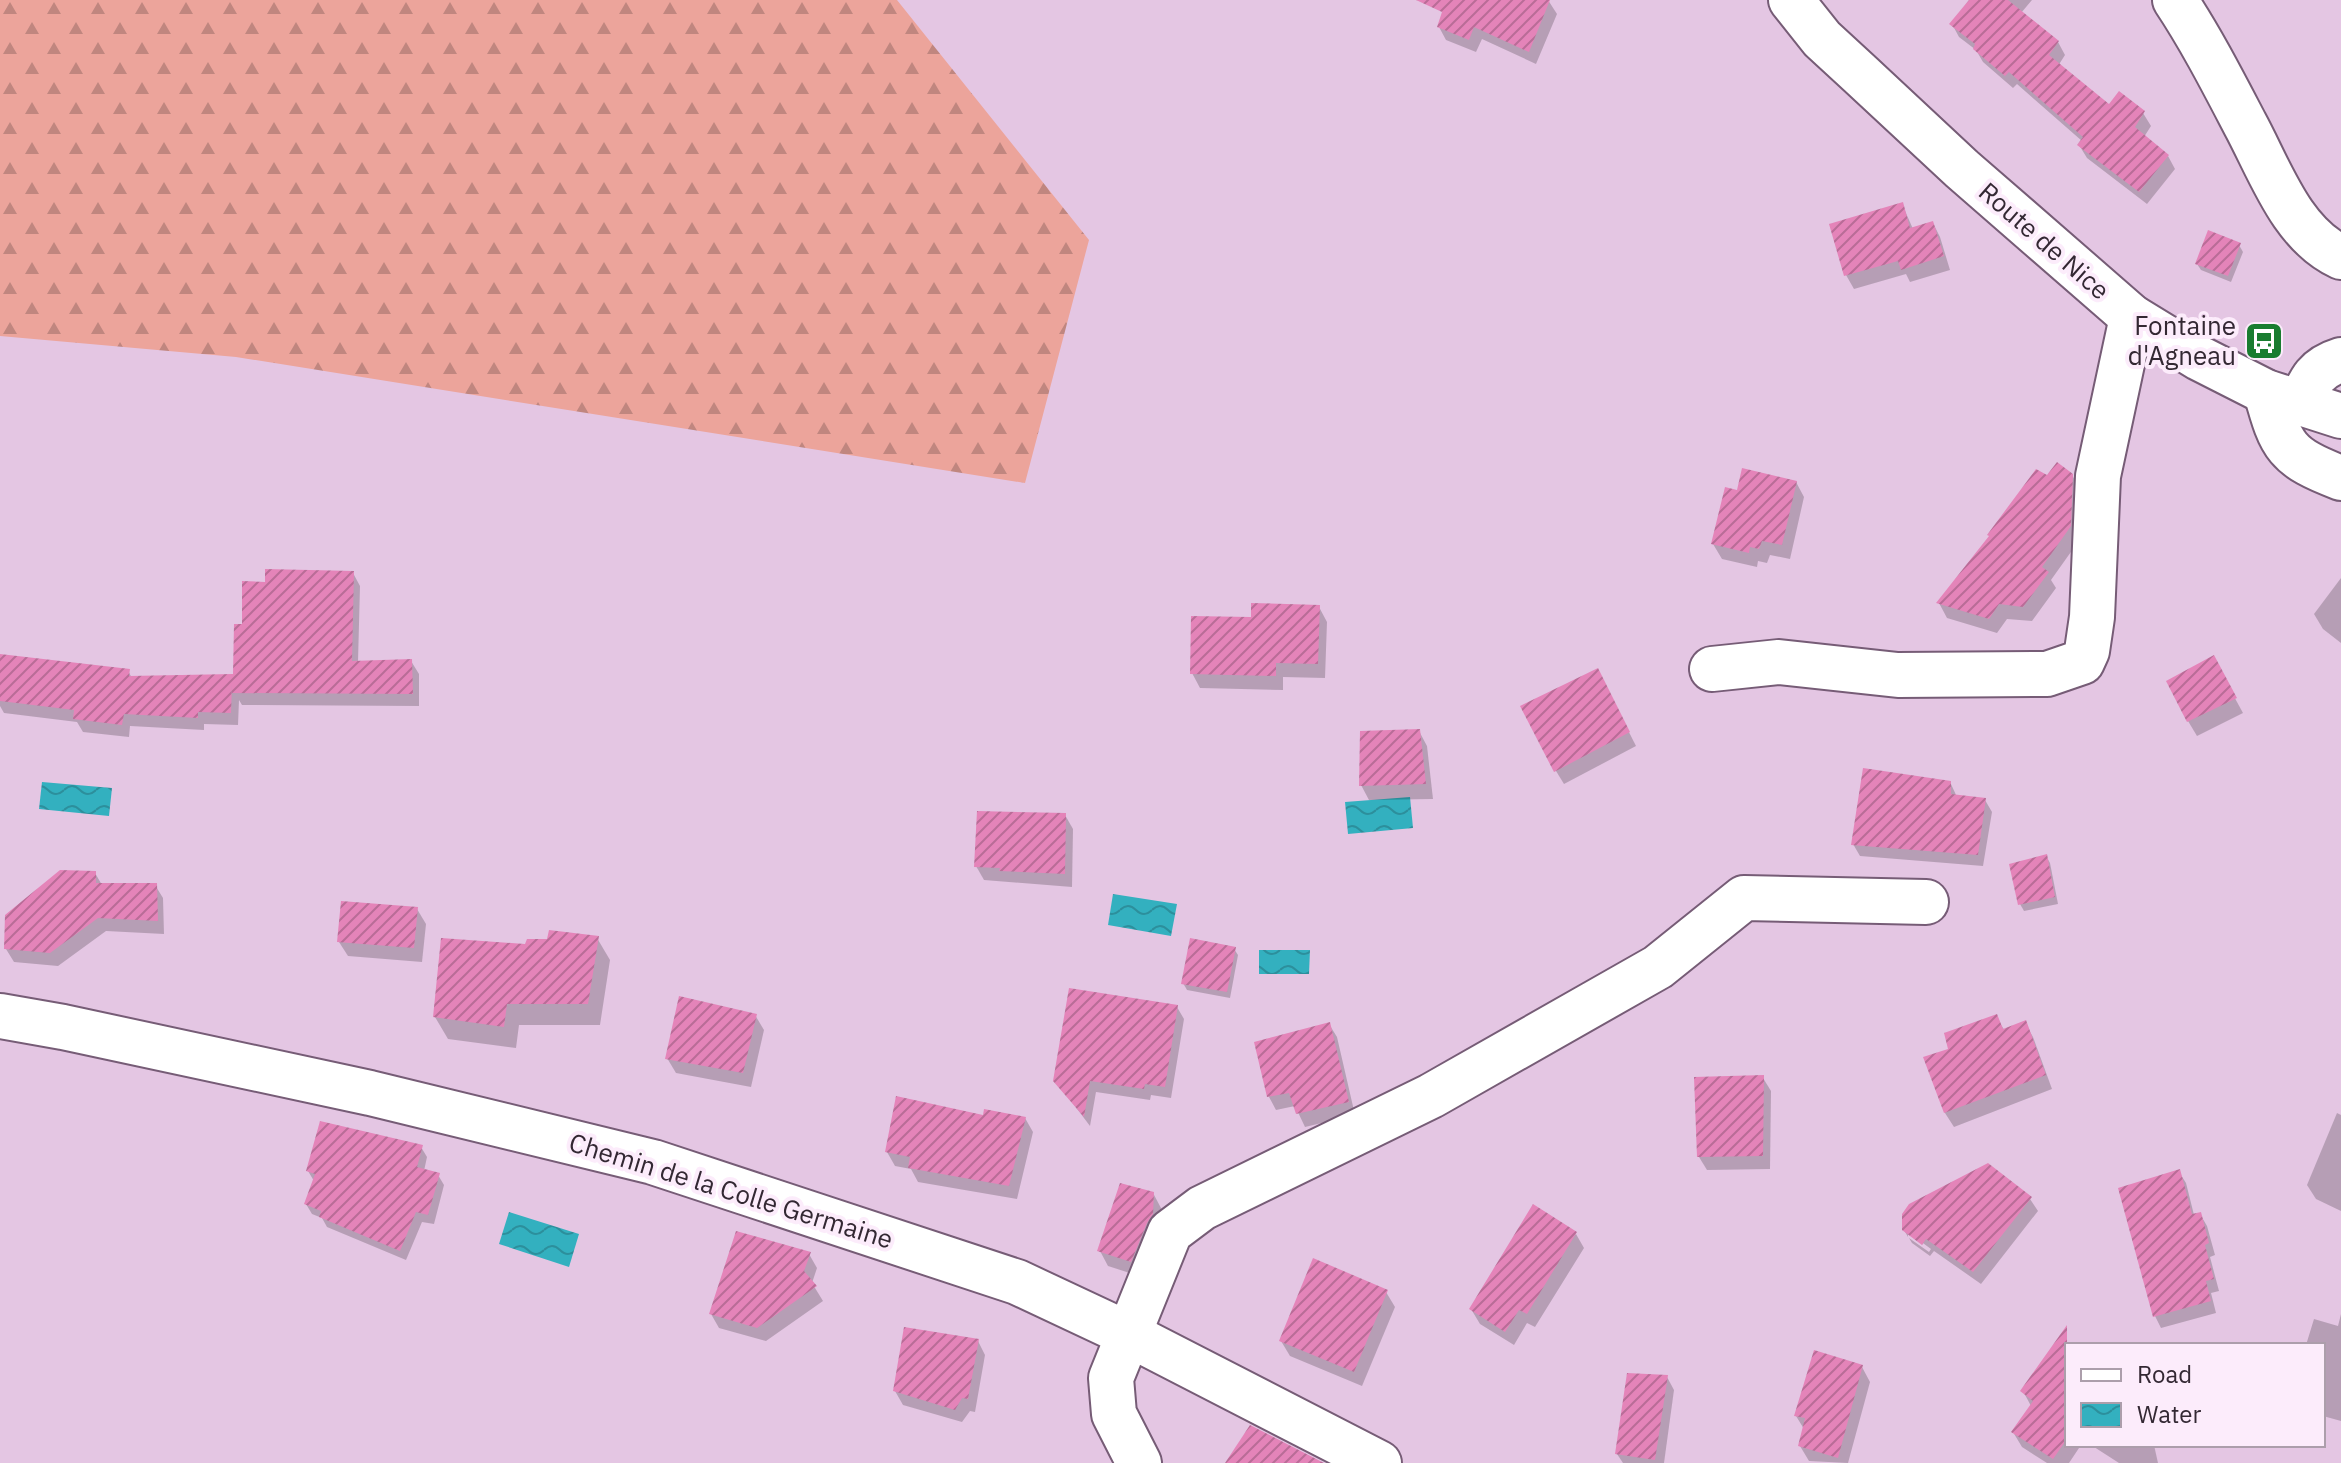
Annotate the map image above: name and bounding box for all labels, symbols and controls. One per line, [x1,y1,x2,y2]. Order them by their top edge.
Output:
street label: Route de Nice [1972,174,2117,306]
place label: Fontaine d'Agneau [2128,308,2236,372]
bus stop icon: Fontaine d'Agneau [2243,320,2285,362]
street label: Chemin de la Colle Germaine [565,1125,897,1256]
legend [2065,1343,2325,1447]
text: Road [2137,1358,2192,1390]
text: Water [2137,1398,2201,1430]

